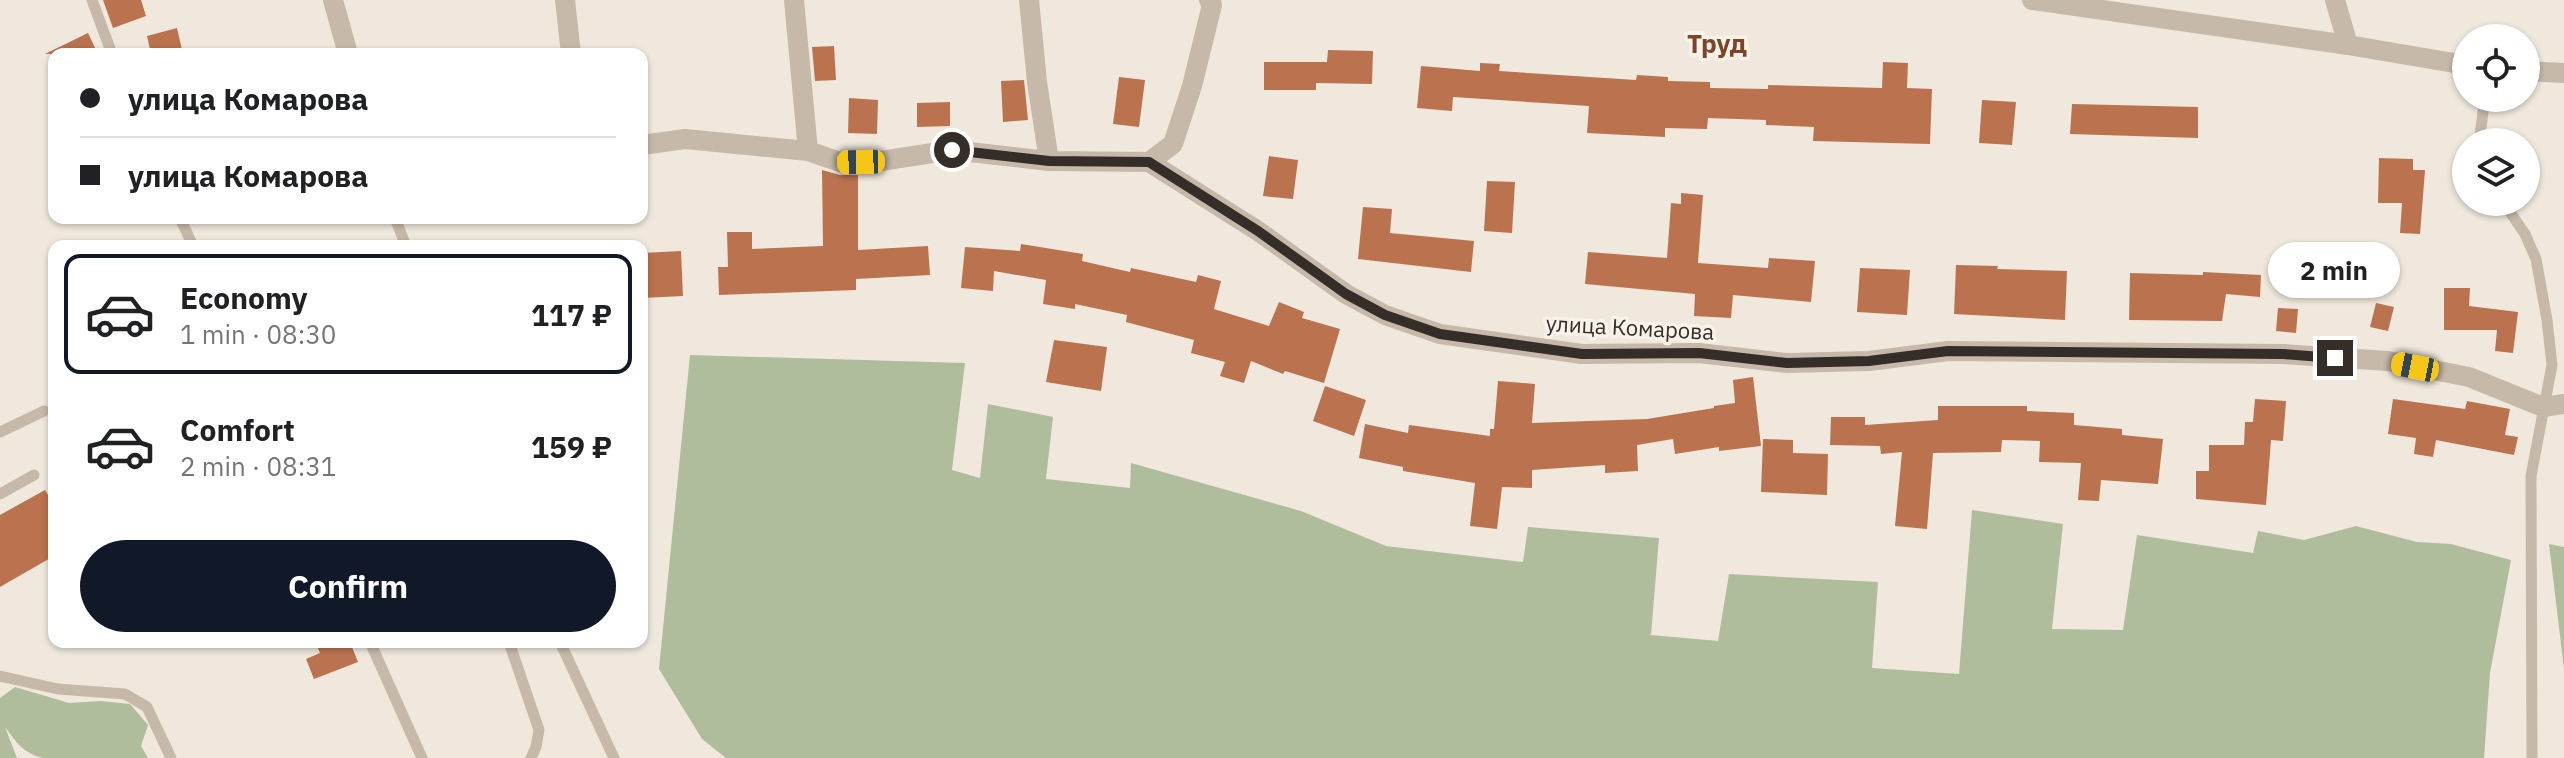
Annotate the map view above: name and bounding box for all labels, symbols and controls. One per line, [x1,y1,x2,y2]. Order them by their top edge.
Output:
map controls [2452,24,2540,216]
button: locate [2452,24,2540,112]
district label: Труд [1687,26,1747,60]
text: улица Комарова [128,79,368,118]
button: layers [2452,128,2540,216]
route start [934,132,970,168]
car [837,150,885,174]
text: улица Комарова [128,156,368,195]
callout: 2 min [2269,242,2401,298]
text: 2 min [2300,253,2368,287]
icon: car [84,278,156,350]
text: Economy [180,278,308,317]
text: 117 ₽ [531,295,612,334]
street label: улица Комарова [1545,308,1715,346]
text: 1 min · 08:30 [180,317,336,351]
route end [2317,340,2353,376]
car [2389,351,2441,383]
icon: car [84,410,156,482]
text: Comfort [180,410,295,449]
text: 159 ₽ [531,427,612,466]
text: 2 min · 08:31 [180,449,336,483]
button: Confirm [80,540,616,632]

